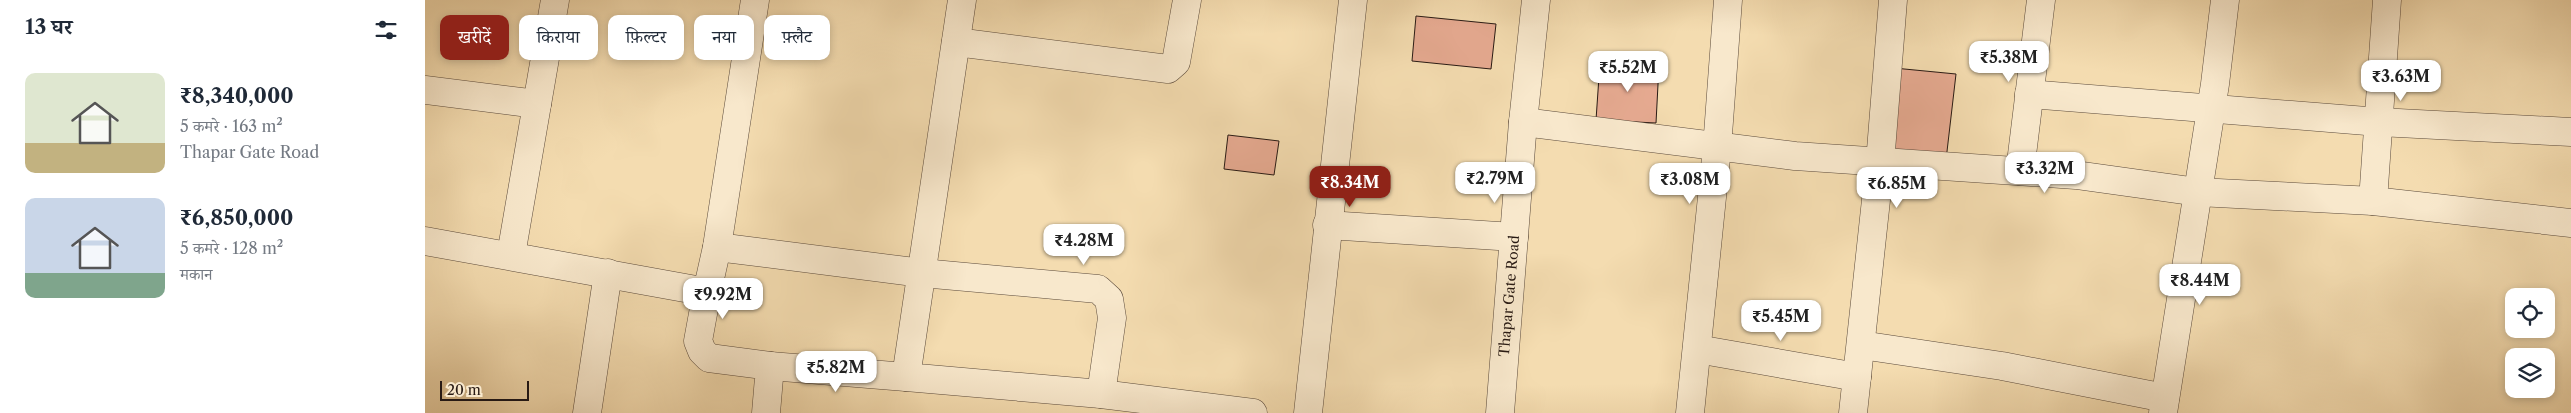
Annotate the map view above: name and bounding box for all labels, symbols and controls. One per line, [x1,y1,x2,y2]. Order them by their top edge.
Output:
text: 13 घर [25,14,72,39]
chip: खरीदें [440,15,509,60]
chip: किराया [519,15,598,60]
chip: फ़िल्टर [608,15,684,60]
chip: नया [694,15,754,60]
chip: फ़्लैट [764,15,830,60]
icon: filters [372,16,400,44]
pin: ₹5.38M [1968,41,2050,83]
text: ₹5.38M [1980,47,2038,67]
pin: ₹5.52M [1587,51,1669,93]
text: ₹5.52M [1599,57,1657,77]
pin: ₹3.63M [2360,59,2442,102]
text: ₹3.63M [2372,66,2430,86]
text: ₹8,340,000 [180,83,294,108]
icon: home [65,93,125,153]
text: 5 कमरे · 163 m² [180,116,283,136]
text: Thapar Gate Road [180,142,319,162]
pin: ₹3.32M [2004,152,2086,194]
text: ₹3.32M [2016,158,2074,178]
pin: ₹2.79M [1454,162,1536,204]
pin: ₹3.08M [1649,162,1731,205]
pin: ₹8.34M [1309,166,1391,208]
pin: ₹6.85M [1856,166,1938,209]
text: ₹2.79M [1466,168,1524,188]
text: ₹3.08M [1660,169,1720,189]
text: ₹8.34M [1321,172,1379,192]
text: ₹6.85M [1868,173,1926,193]
text: ₹6,850,000 [180,205,293,230]
icon: home [65,218,125,278]
pin: ₹4.28M [1043,224,1125,266]
text: ₹4.28M [1054,230,1114,250]
street label: Thapar Gate Road [1495,234,1523,357]
text: 5 कमरे · 128 m² [180,238,283,258]
text: मकान [180,264,212,284]
pin: ₹8.44M [2159,264,2241,306]
text: ₹8.44M [2170,270,2230,290]
pin: ₹9.92M [682,278,764,320]
text: ₹9.92M [694,284,752,304]
map controls [2505,288,2555,398]
button: locate [2505,288,2555,338]
pin: ₹5.45M [1740,300,1822,342]
text: ₹5.45M [1752,306,1810,326]
button: layers [2505,348,2555,398]
pin: ₹5.82M [795,350,877,393]
text: ₹5.82M [807,357,865,377]
scale bar [440,378,529,401]
text: 20 m [447,381,481,399]

